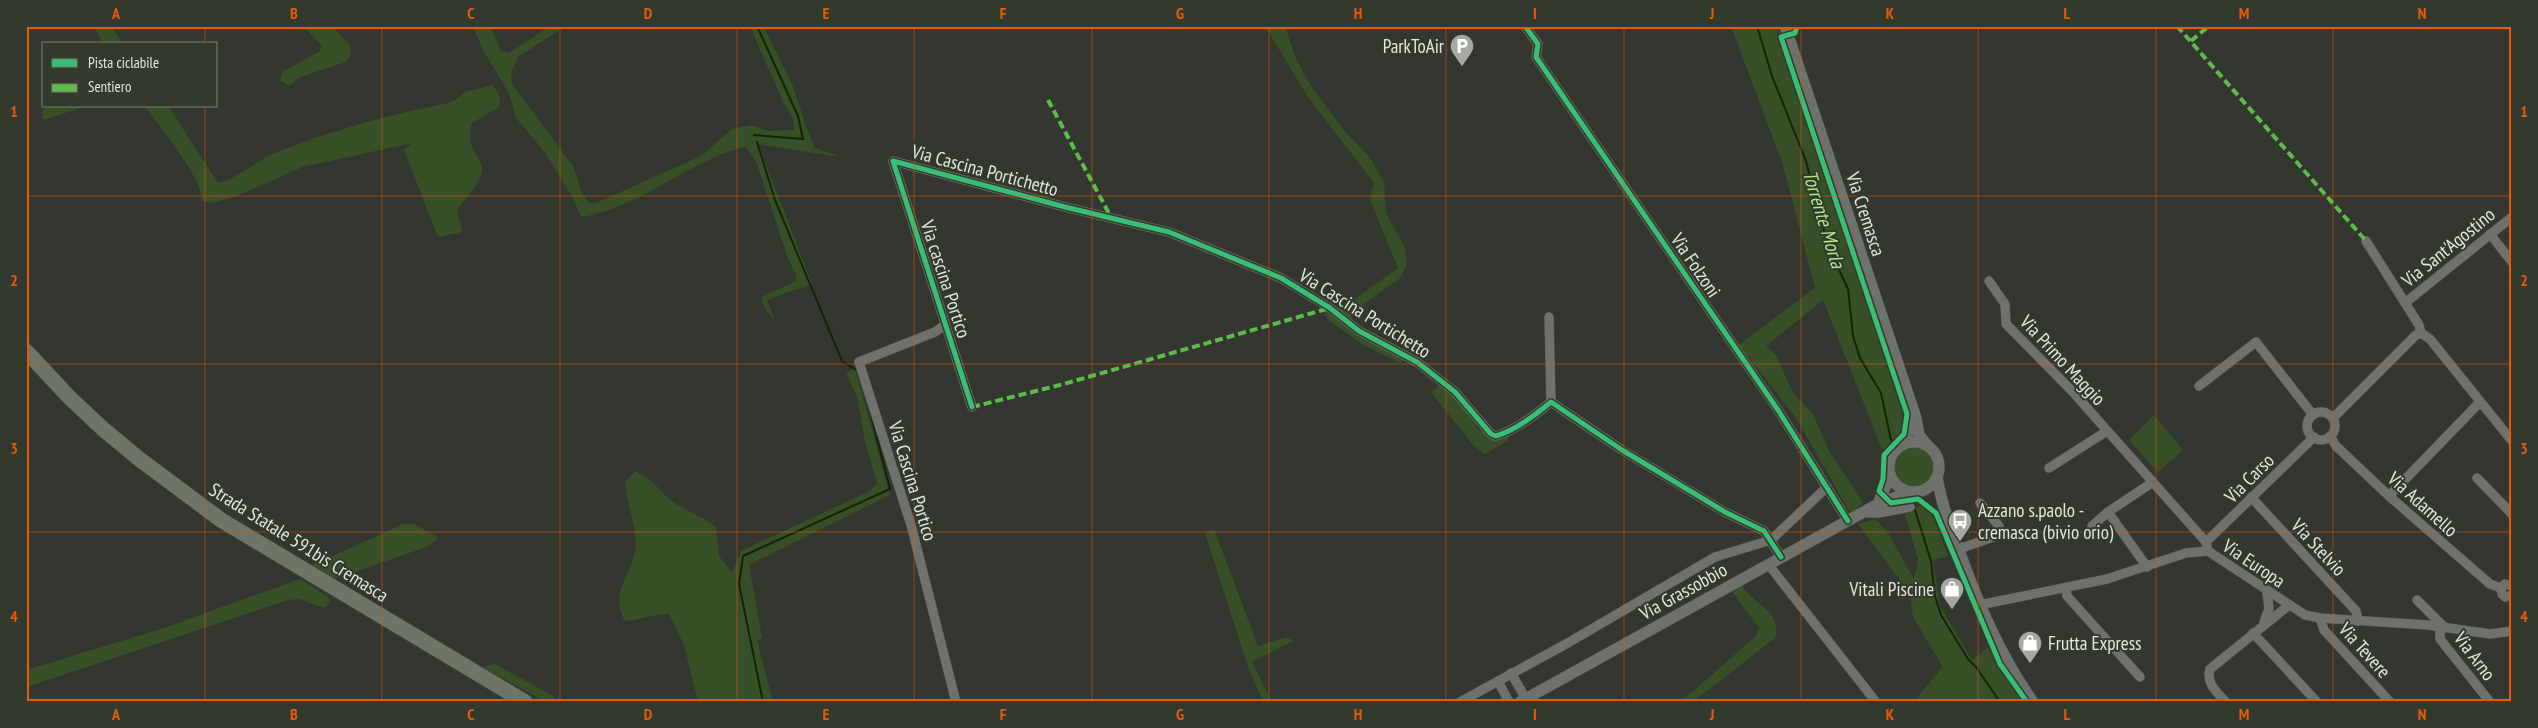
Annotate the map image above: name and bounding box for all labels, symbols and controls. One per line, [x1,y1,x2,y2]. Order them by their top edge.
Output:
text: A [111,3,121,23]
text: B [290,3,298,23]
text: C [467,3,475,23]
text: D [644,3,653,23]
text: E [823,3,830,23]
text: F [1000,3,1007,23]
text: G [1176,3,1184,23]
text: H [1354,3,1362,23]
text: I [1533,3,1537,23]
text: J [1709,3,1714,23]
text: K [1886,3,1895,23]
text: L [2064,3,2071,23]
text: M [2239,3,2249,23]
text: N [2418,3,2426,23]
parking icon: ParkToAir [1449,33,1475,67]
place label: ParkToAir [1383,34,1445,58]
legend [42,42,218,108]
text: Pista ciclabile [88,53,159,72]
text: Sentiero [88,77,131,96]
text: 1 [10,101,18,121]
text: 1 [2520,101,2528,121]
street label: Via Cascina Portichetto [908,139,1061,201]
water label: Torrente Morla [1797,167,1851,272]
street label: Via Cremasca [1841,168,1891,259]
street label: Via Sant'Agostino [2396,202,2499,292]
street label: Via cascina Portico [915,216,976,341]
street label: Via Folzoni [1665,227,1726,302]
street label: Via Cascina Portichetto [1294,262,1435,363]
text: 2 [10,270,18,290]
text: 2 [2520,270,2528,290]
street label: Via Primo Maggio [2014,309,2111,410]
street label: Via Cascina Portico [883,417,943,544]
text: 3 [10,438,18,458]
text: 3 [2520,438,2528,458]
street label: Via Carso [2218,448,2279,509]
street label: Via Adamello [2382,466,2463,542]
street label: Strada Statale 591bis Cremasca [205,477,393,607]
place label: Azzano s.paolo - cremasca (bivio orio) [1978,498,2114,544]
bus stop icon: Azzano s.paolo - cremasca (bivio orio) [1947,508,1973,542]
street label: Via Stelvio [2286,513,2352,581]
street label: Via Europa [2217,533,2290,593]
street label: Via Grassobbio [1634,557,1731,625]
shop icon: Vitali Piscine [1939,576,1965,610]
place label: Vitali Piscine [1848,577,1934,601]
text: 4 [10,606,18,626]
text: 4 [2520,606,2528,626]
street label: Via Tevere [2333,617,2396,683]
street label: Via Arno [2448,626,2501,685]
shop icon: Frutta Express [2017,630,2043,664]
place label: Frutta Express [2048,631,2142,655]
text: A [111,704,121,724]
text: B [290,704,298,724]
text: C [467,704,475,724]
text: D [644,704,653,724]
text: E [823,704,830,724]
text: F [1000,704,1007,724]
text: G [1176,704,1184,724]
text: H [1354,704,1362,724]
text: I [1533,704,1537,724]
text: J [1709,704,1714,724]
text: K [1886,704,1895,724]
text: L [2064,704,2071,724]
text: M [2239,704,2249,724]
text: N [2418,704,2426,724]

